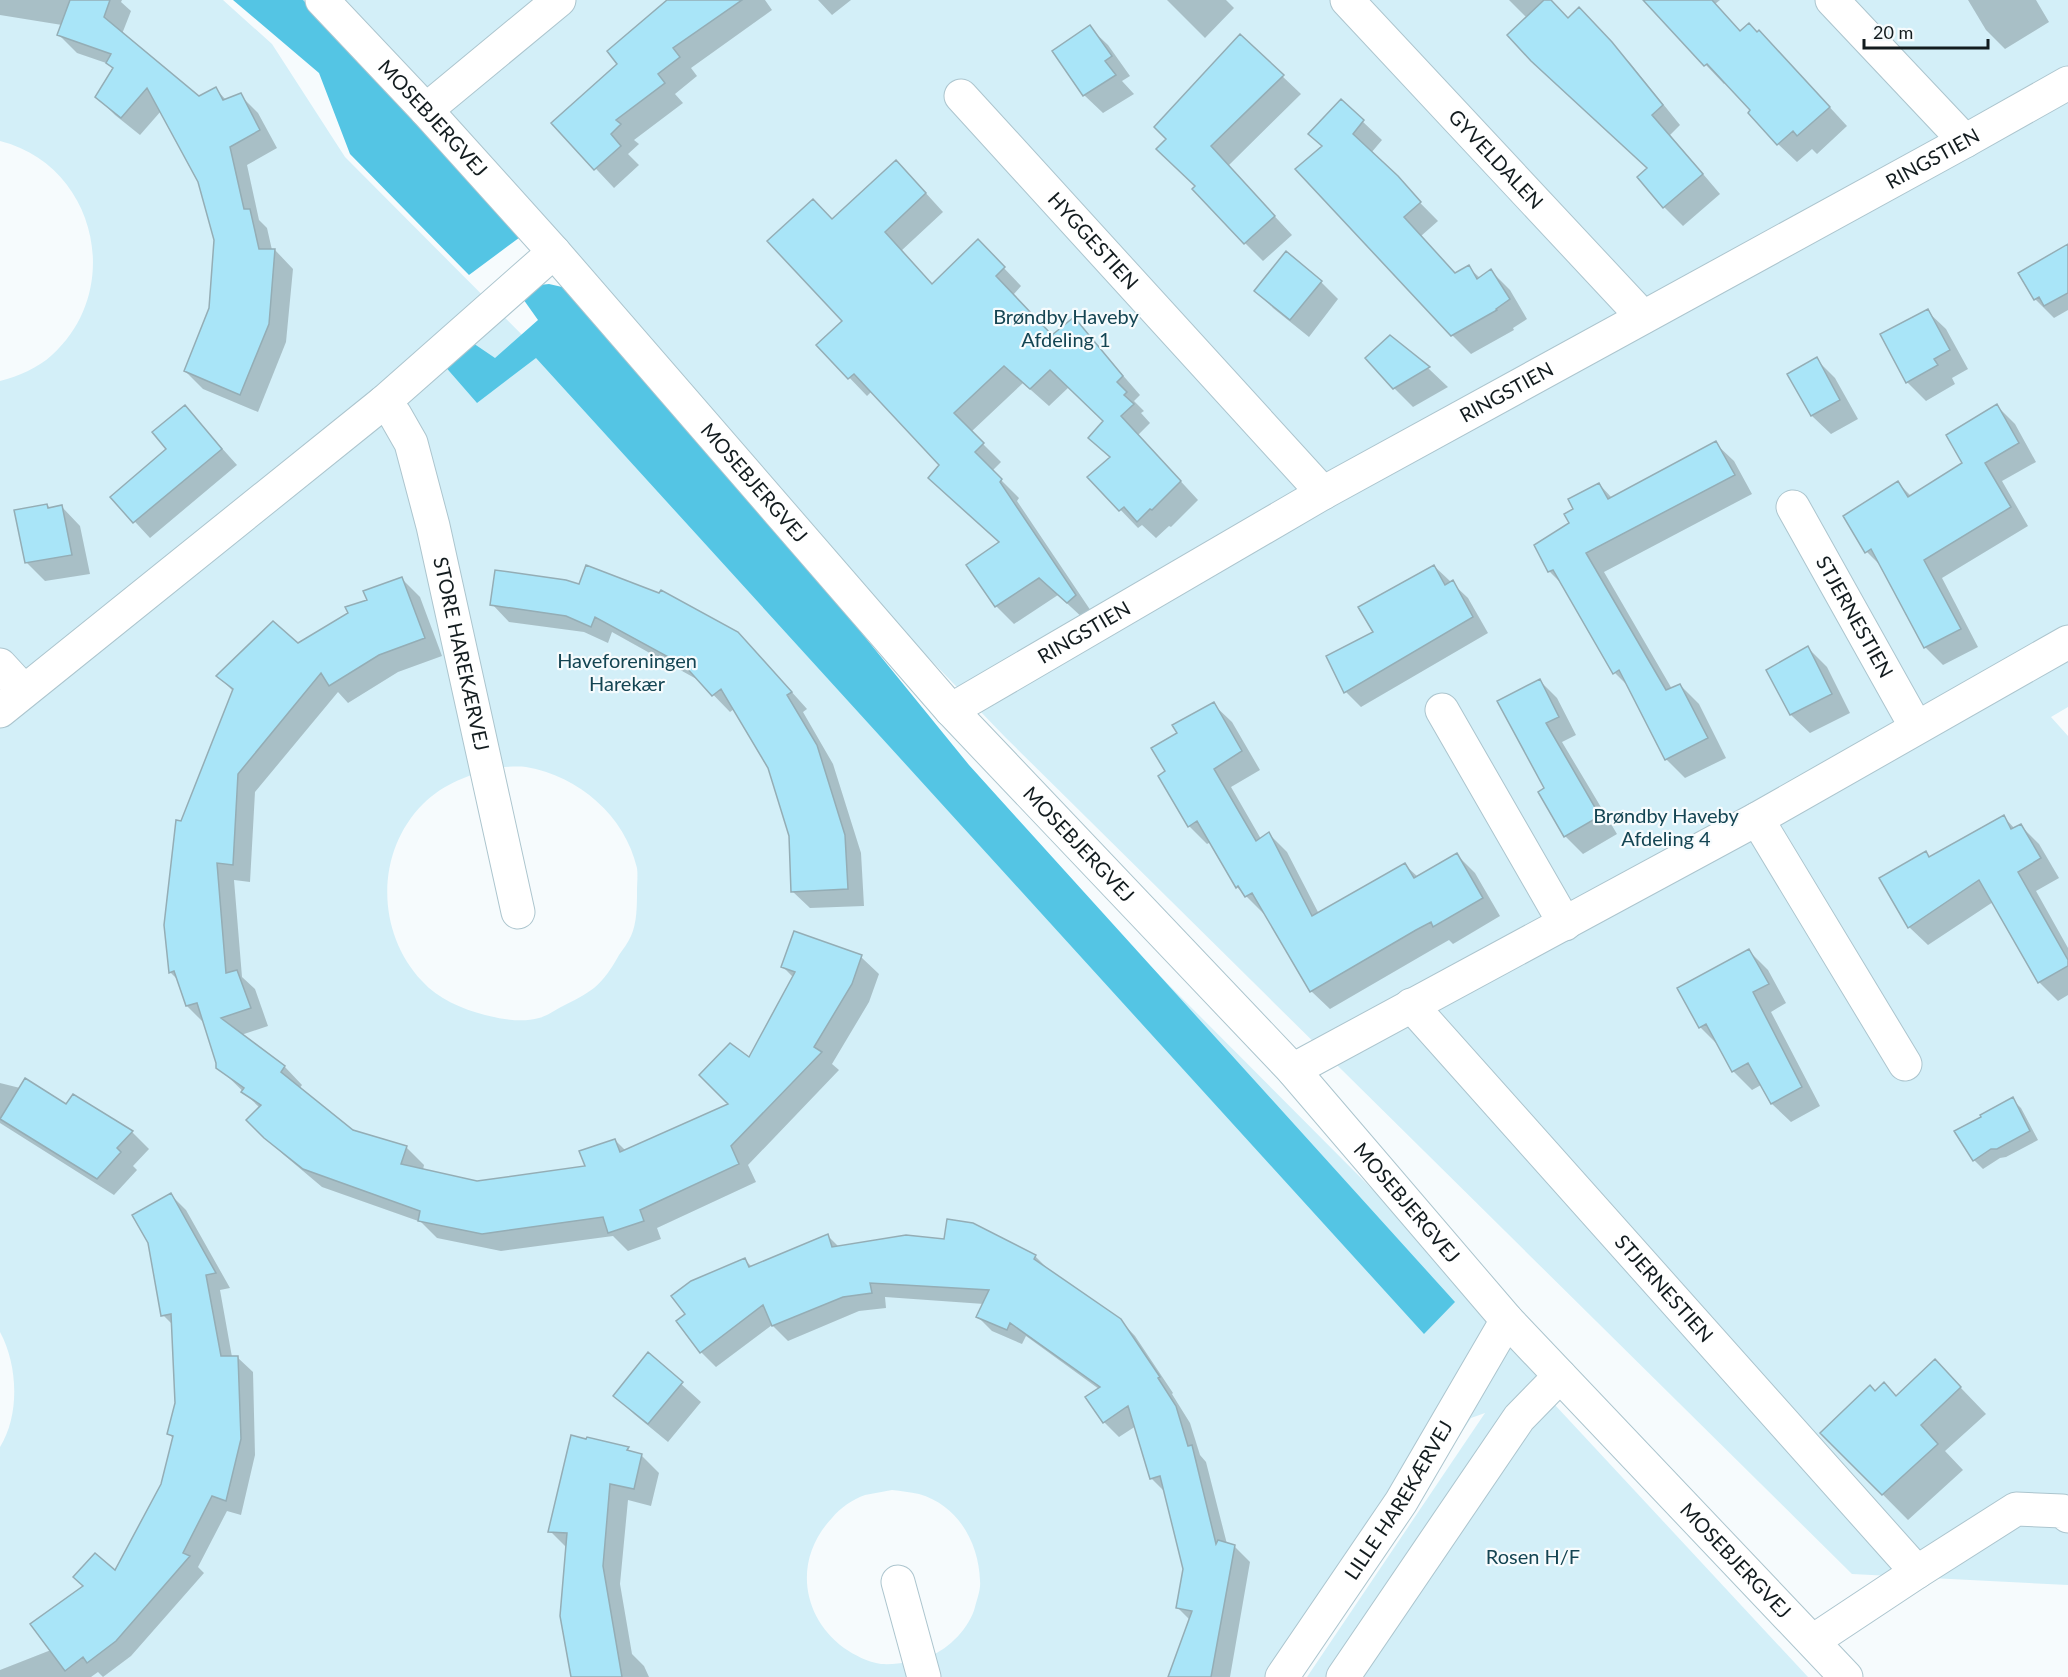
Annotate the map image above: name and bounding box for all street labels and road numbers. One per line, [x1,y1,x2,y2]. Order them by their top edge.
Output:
street label: MOSEBJERGVEJ [374,54,493,181]
street label: GYVELDALEN [1444,104,1549,213]
street label: RINGSTIEN [1881,122,1983,193]
street label: HYGGESTIEN [1044,187,1144,294]
street label: RINGSTIEN [1455,356,1557,427]
street label: MOSEBJERGVEJ [697,418,813,547]
street label: STJERNESTIEN [1812,551,1899,682]
street label: STORE HAREKÆRVEJ [429,554,495,753]
street label: RINGSTIEN [1033,595,1134,668]
street label: MOSEBJERGVEJ [1019,781,1140,906]
street label: MOSEBJERGVEJ [1349,1137,1465,1267]
street label: STJERNESTIEN [1611,1229,1719,1347]
street label: LILLE HAREKÆRVEJ [1339,1416,1457,1584]
street label: MOSEBJERGVEJ [1676,1497,1797,1623]

